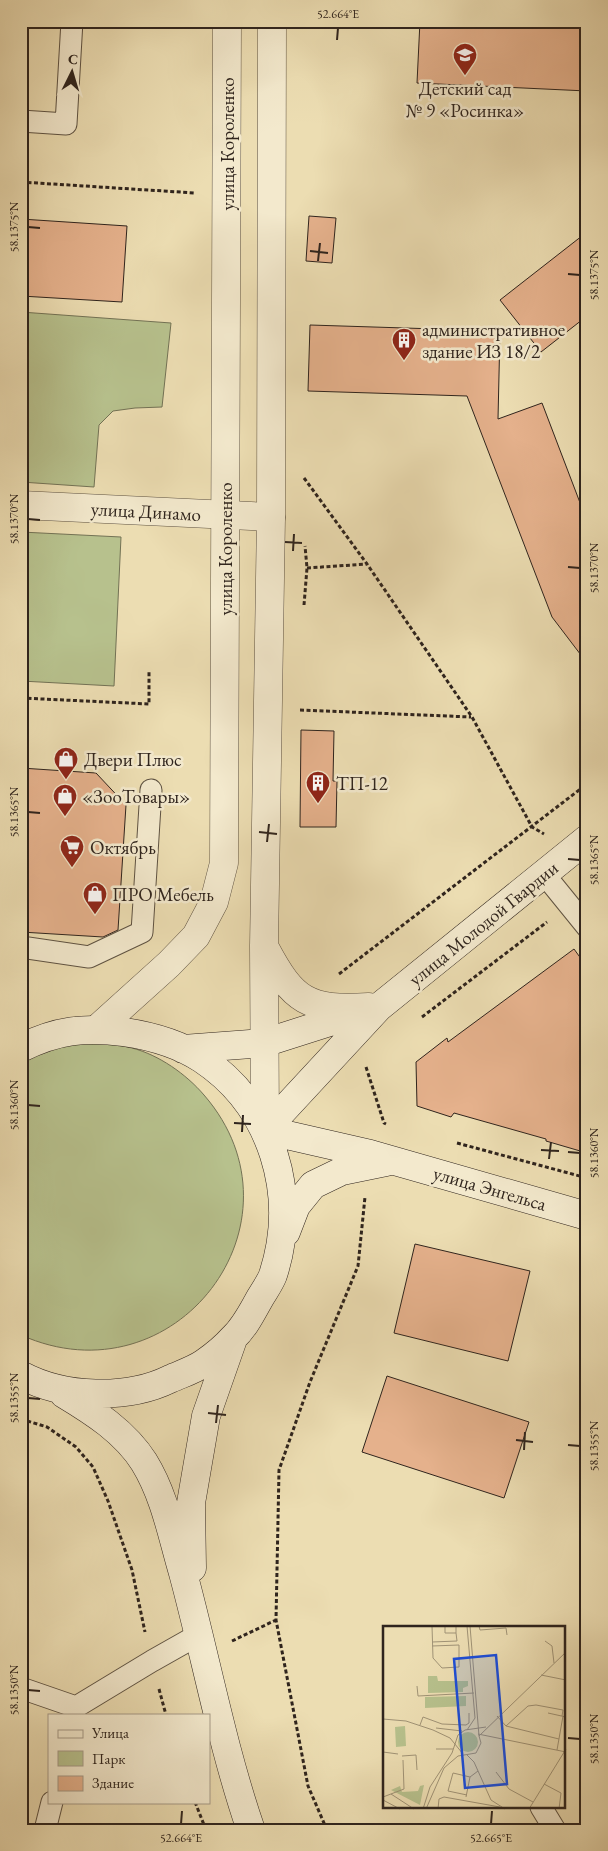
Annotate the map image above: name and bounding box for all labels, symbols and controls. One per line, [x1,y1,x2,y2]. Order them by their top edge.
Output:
text: 52.664°E [317,6,359,22]
school or university icon: Детский сад № 9 «Росинка» [452,42,478,76]
north arrow [48,48,98,98]
text: С [67,50,79,68]
place label: Детский сад № 9 «Росинка» [406,76,524,123]
street label: улица Короленко [215,77,240,211]
text: 58.1375°N [6,201,22,252]
text: 58.1375°N [586,249,602,300]
place label: административное здание ИЗ 18/2 [422,317,565,364]
building icon: административное здание ИЗ 18/2 [391,327,417,361]
street label: улица Короленко [213,482,238,616]
text: 58.1370°N [6,493,22,544]
street label: улица Динамо [90,496,202,527]
text: 58.1370°N [586,542,602,593]
shop icon: Двери Плюс [53,746,79,780]
place label: Двери Плюс [84,747,182,772]
building icon: ТП-12 [305,770,331,804]
place label: ТП-12 [336,771,388,796]
shop icon: «ЗооТовары» [52,783,78,817]
place label: «ЗооТовары» [82,784,190,809]
text: 58.1365°N [6,786,22,837]
supermarket icon: Октябрь [59,834,85,868]
text: 58.1365°N [586,834,602,885]
place label: Октябрь [90,835,156,860]
street label: улица Молодой Гвардии [403,855,563,991]
shop icon: ПРО Мебель [82,881,108,915]
place label: ПРО Мебель [112,882,214,907]
text: 58.1360°N [6,1079,22,1130]
text: 58.1360°N [586,1127,602,1178]
street label: улица Энгельса [430,1160,550,1217]
text: 58.1355°N [6,1372,22,1423]
text: 58.1355°N [586,1420,602,1471]
inset map [383,1626,566,1808]
text: 58.1350°N [6,1664,22,1715]
text: 58.1350°N [586,1713,602,1764]
legend [48,1714,210,1804]
text: Улица [91,1723,129,1742]
text: Парк [92,1749,125,1768]
text: Здание [92,1773,134,1792]
text: 52.664°E [160,1830,202,1846]
text: 52.665°E [470,1830,512,1846]

